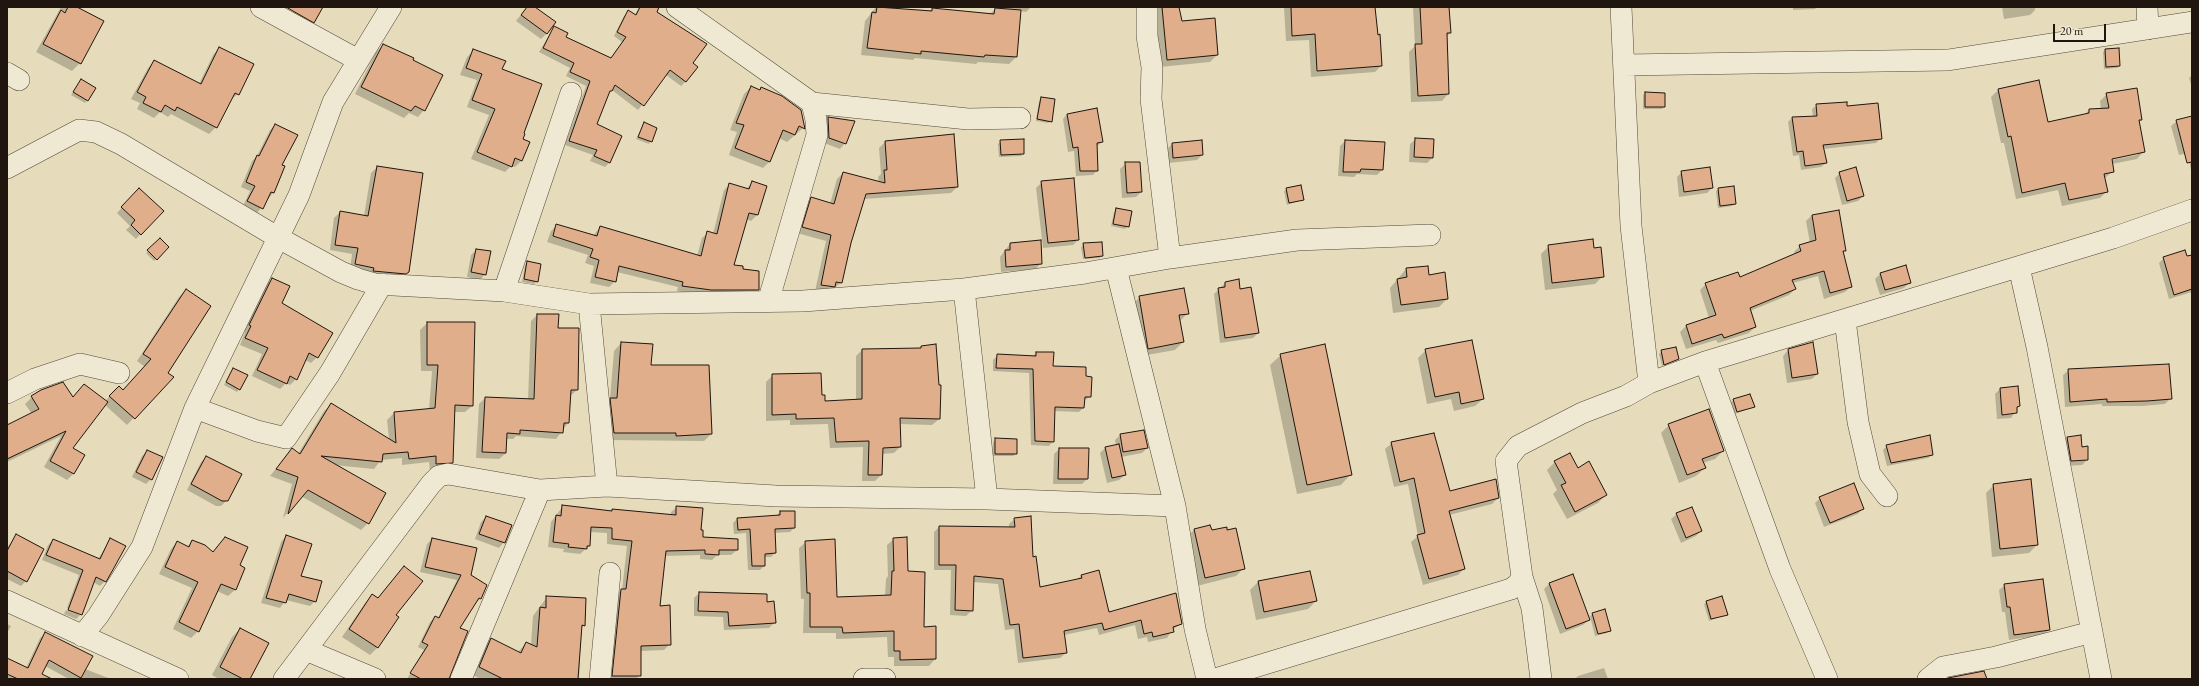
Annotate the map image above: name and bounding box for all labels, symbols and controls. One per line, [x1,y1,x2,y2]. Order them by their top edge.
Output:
scale bar [2055,16,2108,42]
text: 20 m [2060,23,2083,39]

